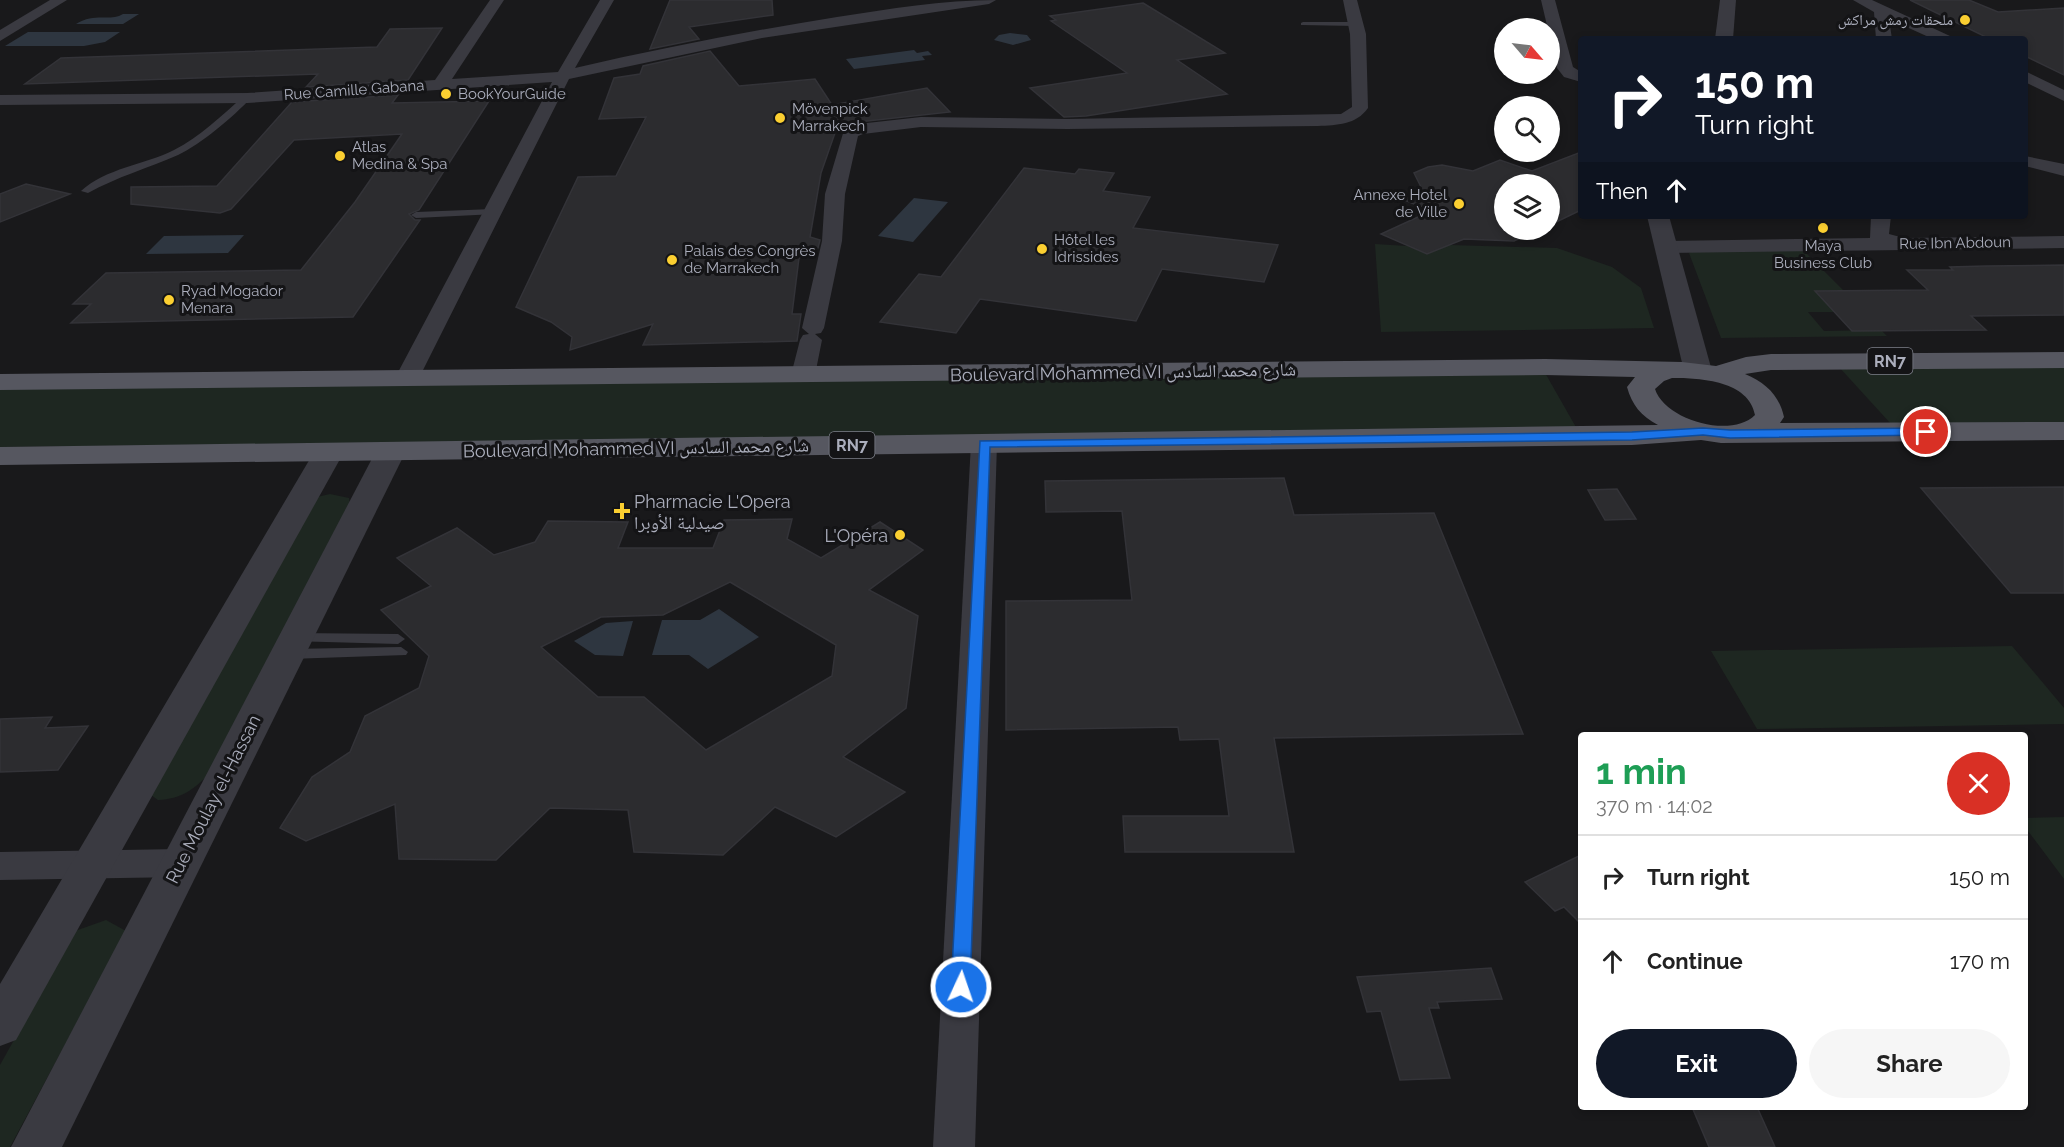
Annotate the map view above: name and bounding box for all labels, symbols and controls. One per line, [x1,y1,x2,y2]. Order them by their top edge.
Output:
place label: ملحقات رمش مراكش [1838,11,1953,30]
marker: ملحقات رمش مراكش [1958,13,1972,27]
north arrow [1494,18,1560,84]
map controls [1494,18,1560,240]
text: 150 m [1695,59,1814,108]
icon: right [1596,60,1674,138]
street label: Rue Camille Gabana [283,76,425,104]
place label: BookYourGuide [458,85,566,103]
marker: BookYourGuide [439,87,453,101]
button: search [1494,96,1560,162]
place label: Mövenpick Marrakech [792,100,868,135]
text: Turn right [1695,109,1814,140]
marker: Mövenpick Marrakech [773,111,787,125]
place label: Atlas Medina & Spa [352,138,448,173]
marker: Atlas Medina & Spa [333,149,347,163]
button: layers [1494,174,1560,240]
icon: ahead [1660,174,1693,207]
text: Then [1596,178,1648,204]
place label: Annexe Hotel de Ville [1353,186,1448,221]
marker: Annexe Hotel de Ville [1452,197,1466,211]
marker: Maya Business Club [1816,221,1830,235]
place label: Hôtel les Idrissides [1054,231,1119,266]
street label: Rue Ibn Abdoun [1899,233,2011,253]
place label: Maya Business Club [1774,237,1872,272]
place label: Palais des Congrès de Marrakech [684,242,816,277]
marker: Hôtel les Idrissides [1035,242,1049,256]
marker: Palais des Congrès de Marrakech [665,253,679,267]
place label: Ryad Mogador Menara [181,282,284,317]
marker: Ryad Mogador Menara [162,293,176,307]
road number: RN7 [1868,348,1912,374]
street label: Boulevard Mohammed VI شارع محمد السادس [950,358,1296,387]
pin [1900,406,1951,457]
icon: arrive [1909,415,1942,448]
road number: RN7 [830,432,874,458]
street label: Boulevard Mohammed VI شارع محمد السادس [463,434,809,463]
place label: Pharmacie L'Opera صيدلية الأوبرا [634,491,791,533]
marker: Pharmacie L'Opera صيدلية الأوبرا [615,504,629,518]
place label: L'Opéra [825,525,888,546]
marker: L'Opéra [893,528,907,542]
street label: Rue Moulay el-Hassan [161,711,265,887]
text: 1 min [1596,750,1687,792]
button: close [1947,752,2010,815]
text: 370 m · 14:02 [1596,794,1713,818]
icon: right [1596,861,1629,894]
text: Turn right [1647,864,1750,890]
text: 150 m [1949,864,2010,890]
icon: ahead [1596,945,1629,978]
text: Continue [1647,948,1743,974]
text: 170 m [1950,948,2010,974]
position arrow [929,955,993,1019]
button: Exit [1596,1029,1797,1098]
button: Share [1809,1029,2010,1098]

